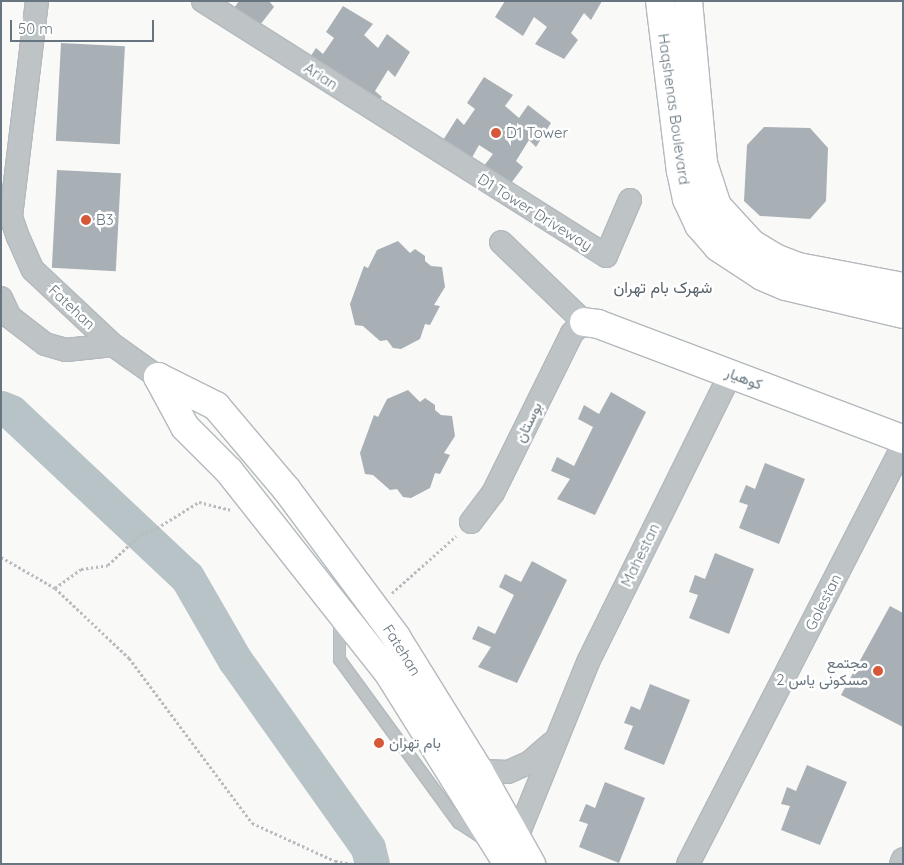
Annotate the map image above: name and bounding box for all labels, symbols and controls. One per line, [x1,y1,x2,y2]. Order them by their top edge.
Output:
scale bar [12,10,156,42]
text: 50 m [18,19,53,38]
street label: Haqshenas Boulevard [654,32,694,186]
street label: Arian [301,59,341,93]
place label: D1 Tower [506,124,568,142]
marker: D1 Tower [490,127,502,139]
street label: D1 Tower Driveway [475,170,595,254]
place label: B3 [96,211,114,229]
marker: B3 [80,214,92,226]
district label: شهرک بام تهران [614,277,712,297]
street label: Fatehan [45,281,99,333]
street label: کوهیار [723,363,765,393]
street label: بوستان [511,399,545,445]
street label: Mahestan [617,520,663,590]
street label: Golestan [801,571,845,633]
street label: Fatehan [379,621,425,679]
place label: مجتمع مسکونی یاس 2 [776,653,868,688]
marker: مجتمع مسکونی یاس 2 [872,665,884,677]
place label: بام تهران [389,734,441,752]
marker: بام تهران [373,737,385,749]

